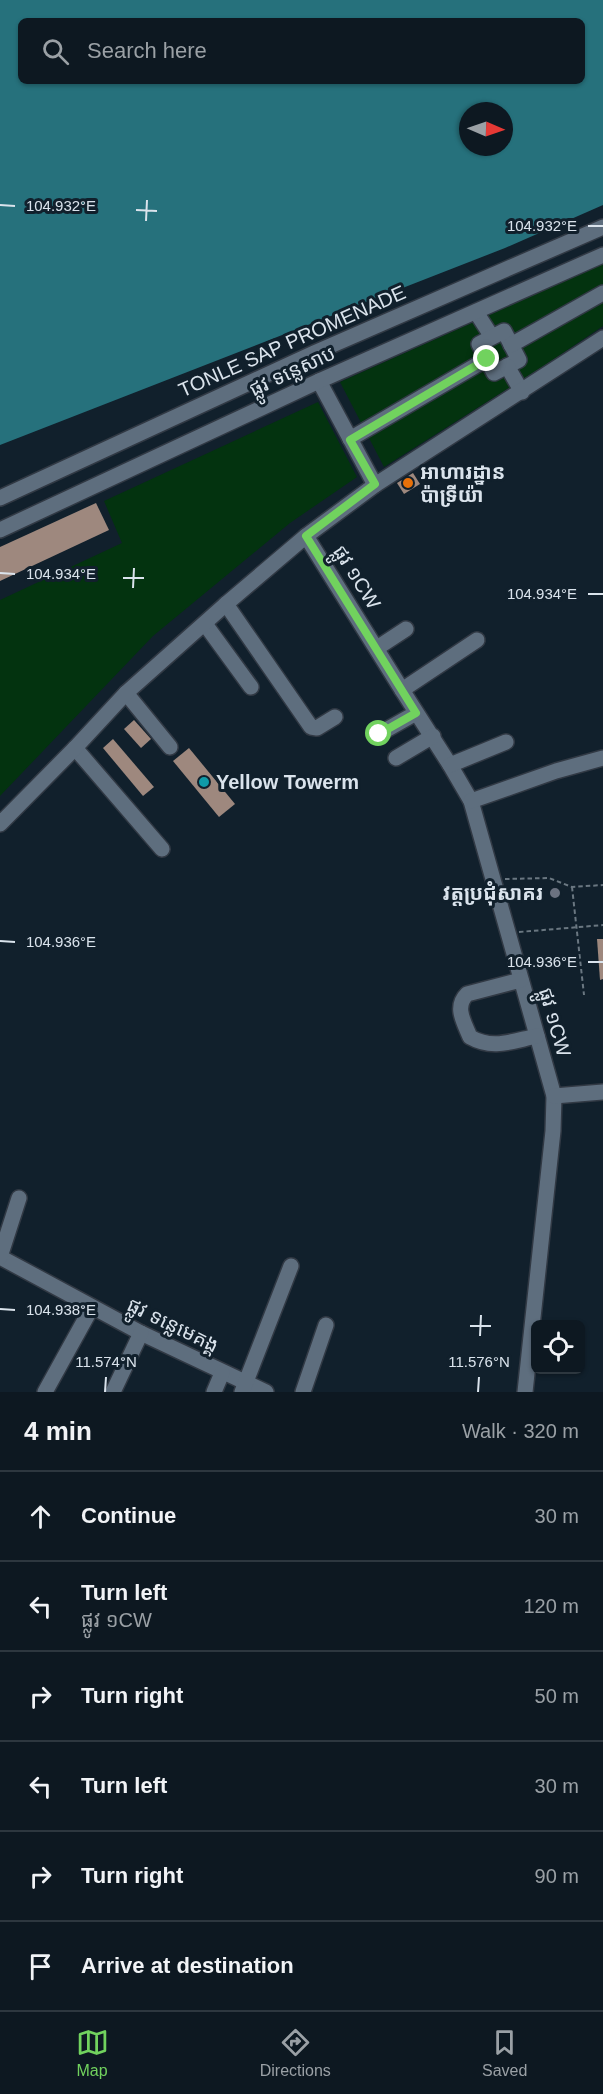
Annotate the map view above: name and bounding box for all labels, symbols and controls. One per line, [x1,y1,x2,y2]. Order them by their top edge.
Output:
search box [18,18,585,84]
icon: search [39,35,72,68]
text: Search here [87,38,207,63]
north arrow [459,102,513,156]
text: 104.932°E [26,197,96,214]
text: 104.932°E [507,217,577,234]
street label: TONLE SAP PROMENADE [175,281,409,401]
street label: ផ្លូវ ទន្លេសាប [246,342,342,408]
route end [473,345,499,371]
place label: អាហារដ្ឋាន ប៉ាទ្រីយ៉ា [420,461,505,507]
marker: អាហារដ្ឋាន ប៉ាទ្រីយ៉ា [401,476,415,490]
street label: ផ្លូវ ១CW [322,541,385,617]
text: 104.934°E [26,565,96,582]
text: 104.934°E [507,585,577,602]
route start [365,720,391,746]
place label: Yellow Towerm [216,771,359,793]
marker: Yellow Towerm [197,775,211,789]
place label: វត្តប្រជុំសាគរ [443,881,543,906]
marker: វត្តប្រជុំសាគរ [548,886,562,900]
text: 104.936°E [26,933,96,950]
text: 104.936°E [507,953,577,970]
street label: ផ្លូវ ១CW [527,985,575,1061]
street label: ផ្លូវ ទន្លេមេគង្គ [120,1293,222,1364]
text: 104.938°E [26,1301,96,1318]
map controls [531,1320,585,1374]
button: locate [531,1320,585,1374]
text: 11.574°N [75,1353,137,1370]
text: 11.576°N [448,1353,510,1370]
text: 4 min [24,1416,92,1446]
text: Walk · 320 m [462,1420,579,1442]
icon: ahead [24,1500,57,1533]
text: Continue [81,1503,176,1528]
text: 30 m [535,1505,579,1527]
text: Turn left [81,1580,167,1605]
icon: left [24,1590,57,1623]
text: 120 m [523,1595,579,1617]
text: ផ្លូវ ១CW [81,1609,152,1631]
icon: right [24,1680,57,1713]
text: Turn right [81,1683,183,1708]
text: 50 m [535,1685,579,1707]
icon: left [24,1770,57,1803]
text: Turn left [81,1773,167,1798]
text: 30 m [535,1775,579,1797]
icon: right [24,1860,57,1893]
text: Turn right [81,1863,183,1888]
text: 90 m [535,1865,579,1887]
icon: arrive [24,1950,57,1983]
text: Arrive at destination [81,1953,294,1978]
tab: Map [76,2026,109,2080]
tab: Directions [260,2026,331,2080]
tab: Saved [482,2026,527,2080]

